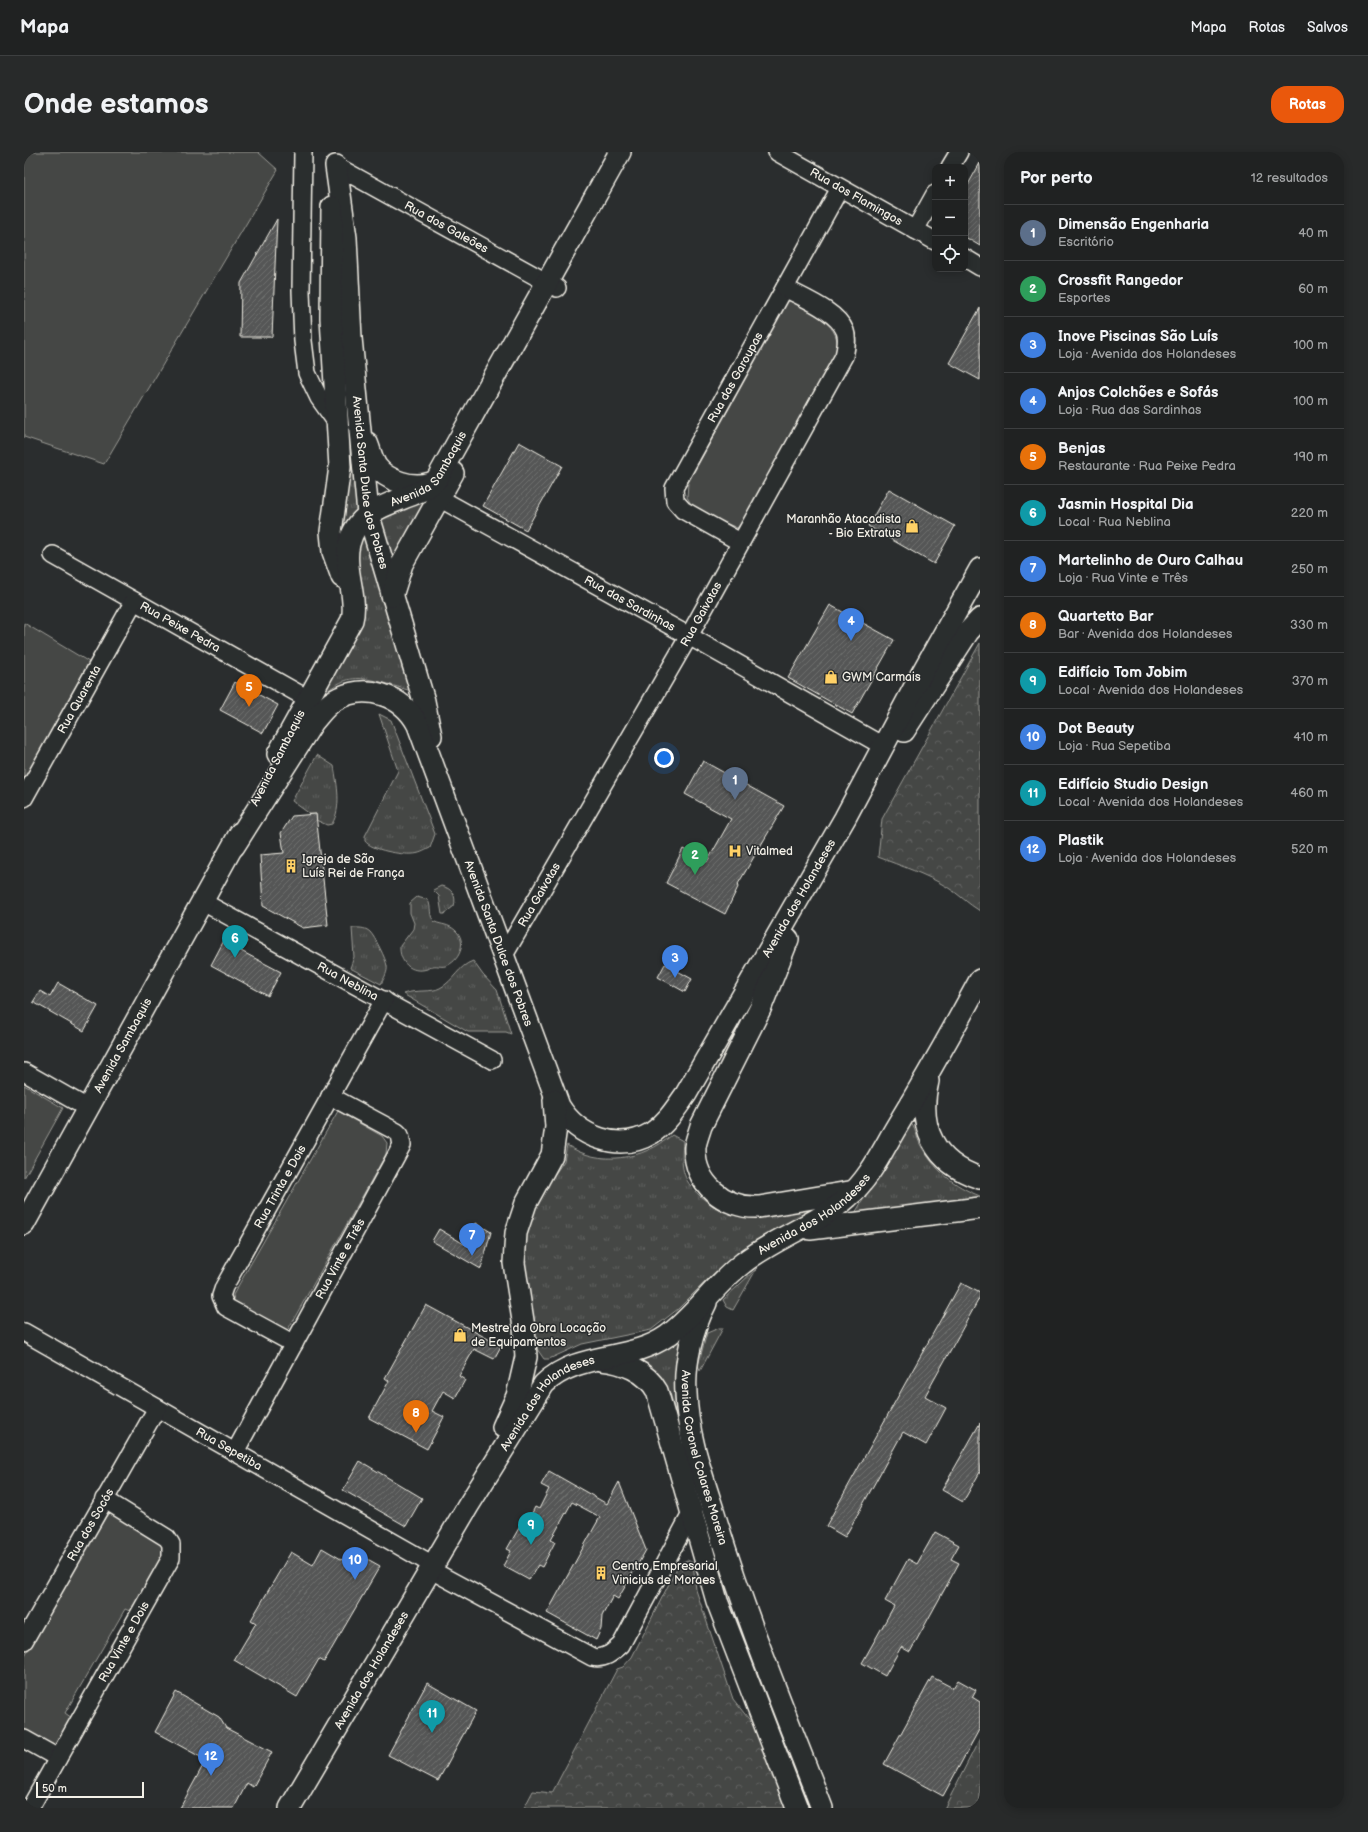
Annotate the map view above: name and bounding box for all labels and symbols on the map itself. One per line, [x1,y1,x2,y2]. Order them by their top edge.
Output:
street label: Rua dos Flamingos [807,165,905,229]
street label: Rua dos Galeões [402,198,491,256]
street label: Rua das Garoupas [704,329,766,425]
street label: Avenida Santa Dulce dos Pobres [349,395,392,571]
street label: Avenida Sambaquis [388,429,470,510]
place label: Maranhão Atacadista - Bio Extratus [786,512,901,541]
shop icon: Maranhão Atacadista - Bio Extratus [904,518,920,534]
street label: Rua das Sardinhas [582,572,678,635]
street label: Rua Gaivotas [677,579,725,649]
street label: Rua Peixe Pedra [137,598,223,656]
pin: 4 [838,608,864,641]
street label: Rua Quarenta [54,662,104,736]
shop icon: GWM Carmais [823,669,839,685]
place label: GWM Carmais [842,670,921,685]
pin: 5 [236,674,262,707]
street label: Avenida Sambaquis [247,707,309,809]
your location [654,748,674,768]
pin: 1 [722,767,748,800]
street label: Avenida dos Holandeses [759,836,839,960]
pin: 2 [682,842,708,875]
hospital icon: Vitalmed [727,843,743,859]
place label: Vitalmed [746,844,793,859]
place label: Igreja de São Luís Rei de França [302,852,405,881]
building icon: Igreja de São Luís Rei de França [283,858,299,874]
street label: Avenida Santa Dulce dos Pobres [461,858,536,1028]
street label: Rua Gaivotas [515,860,564,930]
pin: 6 [222,925,248,958]
pin: 3 [662,945,688,978]
street label: Rua Neblina [315,958,381,1004]
street label: Avenida Sambaquis [90,995,155,1096]
street label: Rua Trinta e Dois [251,1142,309,1231]
street label: Avenida dos Holandeses [755,1171,874,1258]
street label: Rua Vinte e Três [312,1216,368,1302]
pin: 7 [459,1223,485,1256]
place label: Mestre da Obra Locação de Equipamentos [471,1321,606,1350]
shop icon: Mestre da Obra Locação de Equipamentos [452,1327,468,1343]
street label: Avenida dos Holandeses [497,1352,596,1454]
street label: Avenida Coronel Colares Moreira [678,1369,731,1547]
pin: 8 [403,1400,429,1433]
street label: Rua Sepetiba [193,1424,265,1474]
street label: Rua dos Socós [64,1486,117,1564]
pin: 9 [518,1512,544,1545]
pin: 10 [342,1547,368,1580]
place label: Centro Empresarial Vinicius de Moraes [612,1559,718,1588]
building icon: Centro Empresarial Vinicius de Moraes [593,1565,609,1581]
street label: Rua Vinte e Dois [95,1599,153,1685]
street label: Avenida dos Holandeses [331,1609,412,1732]
pin: 11 [419,1700,445,1733]
pin: 12 [198,1743,224,1776]
scale bar [36,1780,144,1799]

